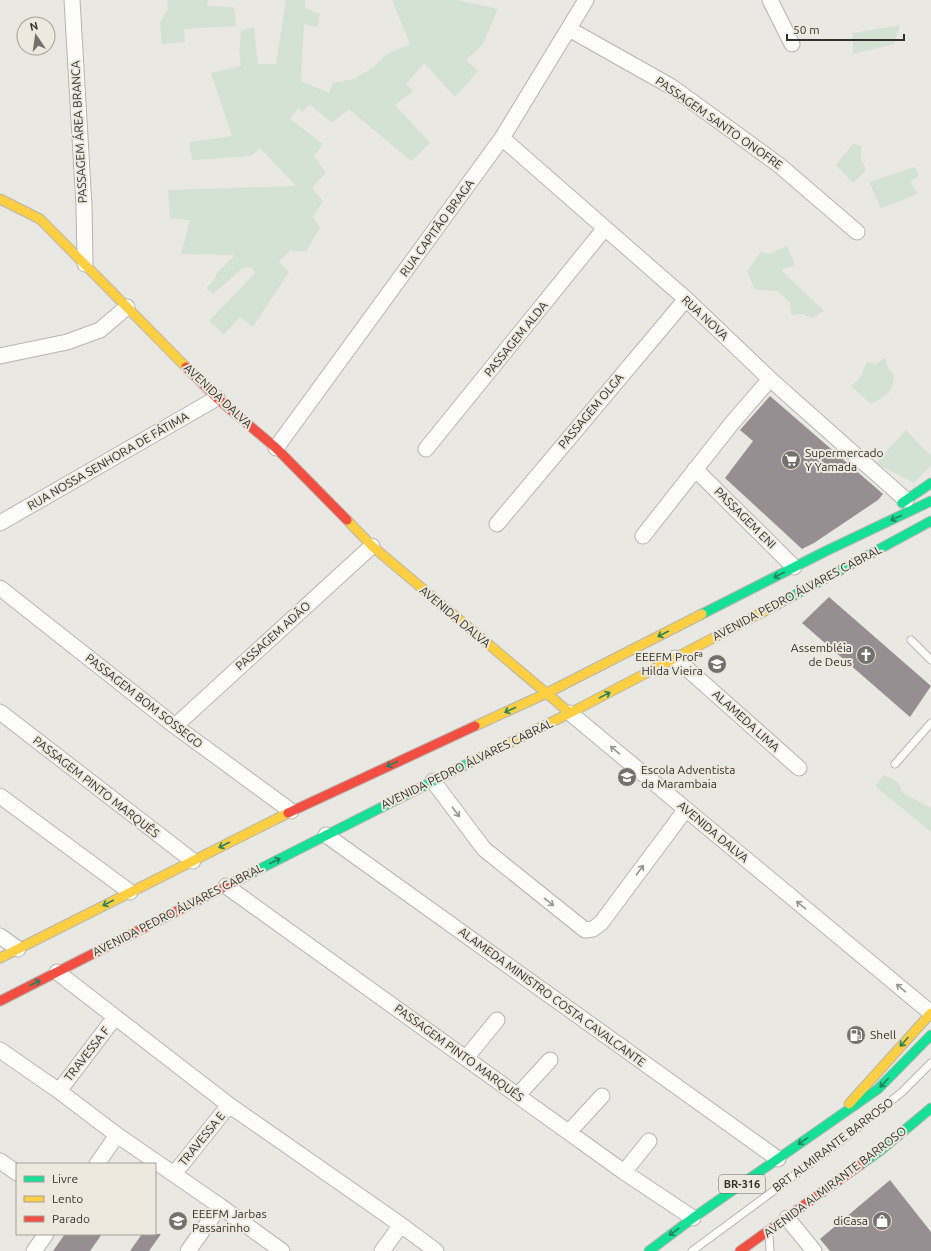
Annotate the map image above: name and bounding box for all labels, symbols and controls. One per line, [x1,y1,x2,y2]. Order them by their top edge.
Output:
north arrow [16,16,56,56]
scale bar [787,16,904,42]
text: N [28,19,39,33]
text: 50 m [793,23,820,36]
street label: PASSAGEM ÁREA BRANCA [68,60,89,204]
street label: PASSAGEM SANTO ONOFRE [653,74,785,172]
street label: RUA CAPITÃO BRAGA [397,177,476,279]
street label: RUA NOVA [679,293,731,343]
street label: PASSAGEM ALDA [481,298,550,379]
street label: AVENIDA DALVA [182,361,255,431]
street label: PASSAGEM OLGA [556,371,626,451]
street label: RUA NOSSA SENHORA DE FÁTIMA [25,409,191,512]
place label: Supermercado Y Yamada [805,446,884,473]
supermarket icon: Supermercado Y Yamada [780,449,802,471]
street label: PASSAGEM ENI [712,484,779,551]
one-way arrow [890,515,902,522]
street label: AVENIDA PEDRO ÁLVARES CABRAL [710,542,884,643]
one-way arrow [773,572,785,579]
street label: AVENIDA DALVA [417,583,493,650]
street label: PASSAGEM ADÃO [233,599,313,673]
one-way arrow [658,631,670,638]
place label: Assembléia de Deus [791,641,852,668]
church icon: Assembléia de Deus [855,644,877,666]
place label: EEEFM Profª Hilda Vieira [635,650,703,677]
street label: PASSAGEM BOM SOSSEGO [83,651,205,750]
school or university icon: EEEFM Profª Hilda Vieira [706,653,728,675]
street label: ALAMEDA LIMA [710,687,783,754]
one-way arrow [598,691,610,698]
one-way arrow [504,707,516,714]
street label: AVENIDA PEDRO ÁLVARES CABRAL [379,716,555,811]
street label: PASSAGEM PINTO MARQUÊS [31,733,162,840]
one-way arrow [609,746,620,755]
one-way arrow [386,761,398,768]
place label: Escola Adventista da Marambaia [641,763,735,790]
school or university icon: Escola Adventista da Marambaia [616,766,638,788]
street label: AVENIDA DALVA [675,798,751,865]
one-way arrow [452,806,461,817]
one-way arrow [219,842,231,849]
one-way arrow [269,857,281,864]
street label: AVENIDA PEDRO ÁLVARES CABRAL [90,861,265,958]
one-way arrow [636,864,644,875]
one-way arrow [544,897,555,906]
one-way arrow [103,900,115,908]
one-way arrow [795,901,806,910]
street label: ALAMEDA MINISTRO COSTA CAVALCANTE [456,924,648,1069]
one-way arrow [28,979,40,987]
one-way arrow [895,984,906,993]
street label: PASSAGEM PINTO MARQUÊS [392,1001,526,1104]
street label: TRAVESSA F [61,1024,112,1083]
fuel station icon: Shell [845,1024,867,1046]
place label: Shell [870,1028,896,1041]
one-way arrow [900,1037,909,1048]
one-way arrow [880,1078,889,1088]
street label: BRT ALMIRANTE BARROSO [770,1095,896,1194]
street label: TRAVESSA E [176,1109,228,1168]
street label: AVENIDA ALMIRANTE BARROSO [761,1124,909,1239]
one-way arrow [798,1137,809,1145]
legend [16,1163,156,1235]
text: Livre [52,1172,78,1185]
road number: BR-316 [719,1175,765,1193]
text: Lento [52,1192,83,1205]
place label: EEEFM Jarbas Passarinho [192,1207,267,1234]
school or university icon: EEEFM Jarbas Passarinho [167,1210,189,1232]
shop icon: diCasa [871,1210,893,1232]
text: Parado [52,1212,90,1225]
place label: diCasa [833,1214,868,1227]
one-way arrow [669,1228,680,1236]

